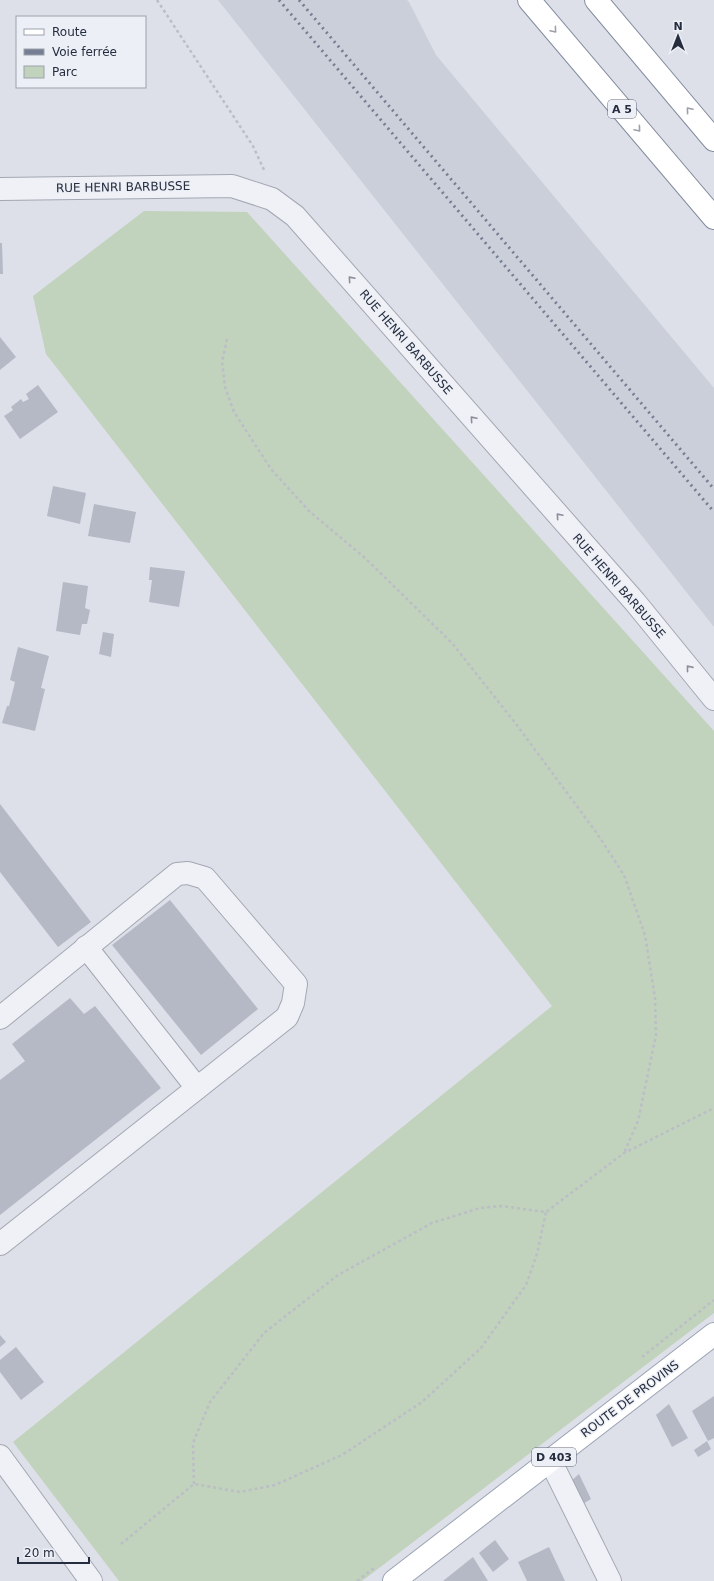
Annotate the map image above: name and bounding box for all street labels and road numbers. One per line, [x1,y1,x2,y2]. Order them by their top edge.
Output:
road number: A 5 [608,100,636,118]
street label: RUE HENRI BARBUSSE [56,179,190,195]
street label: RUE HENRI BARBUSSE [357,287,455,397]
street label: RUE HENRI BARBUSSE [570,531,668,641]
street label: ROUTE DE PROVINS [578,1358,682,1440]
road number: D 403 [532,1448,576,1466]

